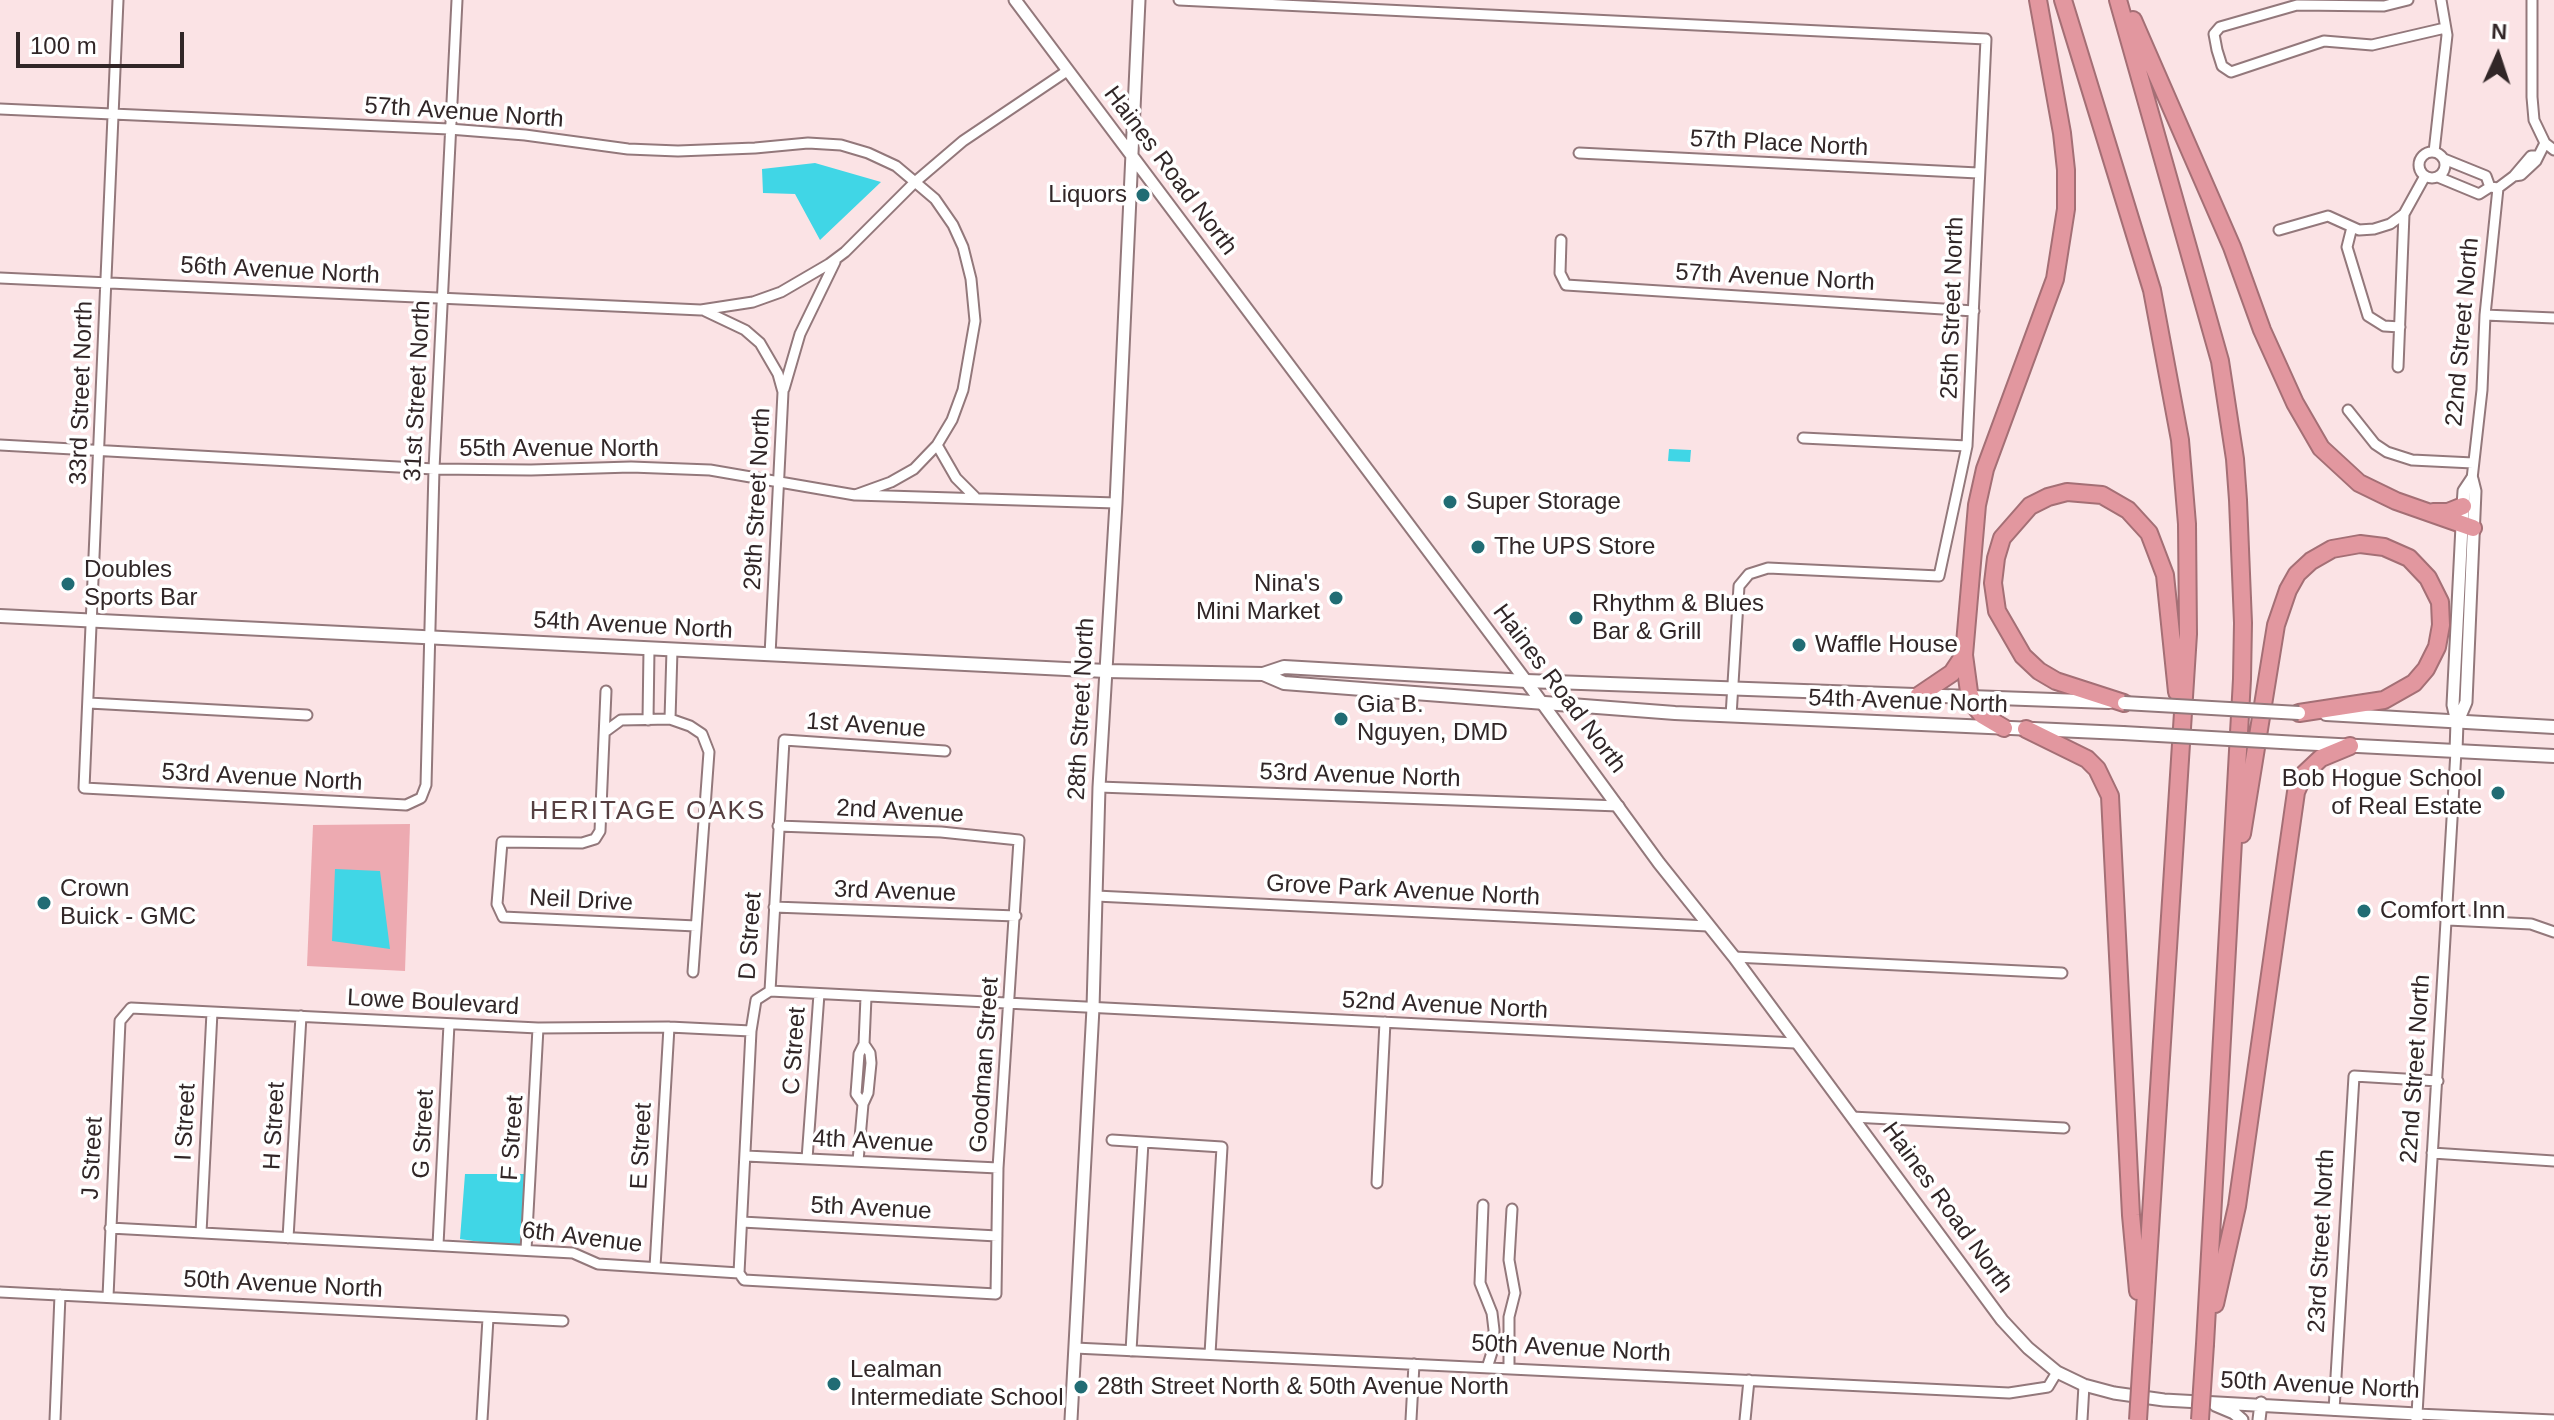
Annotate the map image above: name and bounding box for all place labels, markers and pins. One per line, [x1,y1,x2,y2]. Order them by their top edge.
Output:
place label: Liquors [1048,181,1127,209]
marker: Liquors [1134,186,1152,204]
place label: Super Storage [1466,488,1621,516]
marker: Super Storage [1441,493,1459,511]
place label: The UPS Store [1494,533,1655,561]
marker: The UPS Store [1469,538,1487,556]
place label: Doubles Sports Bar [84,556,197,612]
place label: Nina's Mini Market [1196,570,1320,626]
marker: Doubles Sports Bar [59,575,77,593]
marker: Nina's Mini Market [1327,589,1345,607]
place label: Rhythm & Blues Bar & Grill [1592,590,1764,646]
marker: Rhythm & Blues Bar & Grill [1567,609,1585,627]
place label: Waffle House [1815,631,1958,659]
marker: Waffle House [1790,636,1808,654]
place label: Gia B. Nguyen, DMD [1357,691,1508,747]
marker: Gia B. Nguyen, DMD [1332,710,1350,728]
place label: Bob Hogue School of Real Estate [2282,765,2482,821]
marker: Bob Hogue School of Real Estate [2489,784,2507,802]
place label: Crown Buick - GMC [60,875,196,931]
marker: Crown Buick - GMC [35,894,53,912]
place label: Comfort Inn [2380,897,2505,925]
marker: Comfort Inn [2355,902,2373,920]
place label: Lealman Intermediate School [850,1356,1063,1412]
place label: 28th Street North & 50th Avenue North [1097,1373,1509,1401]
marker: Lealman Intermediate School [825,1375,843,1393]
marker: 28th Street North & 50th Avenue North [1072,1378,1090,1396]

